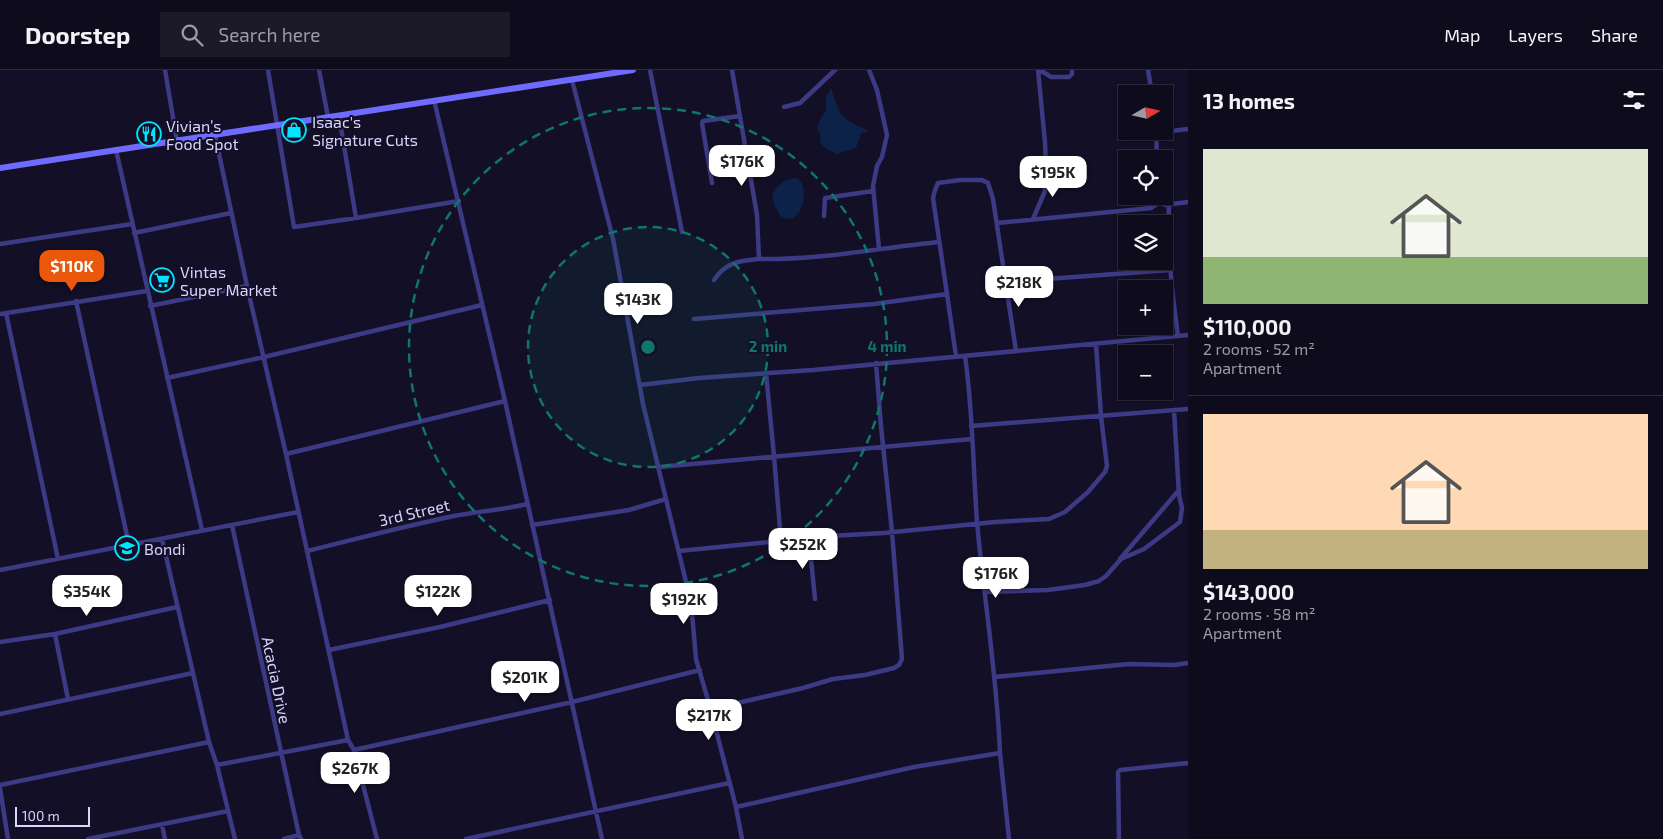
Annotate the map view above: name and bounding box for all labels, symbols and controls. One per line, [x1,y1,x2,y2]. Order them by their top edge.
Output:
search box [160,12,510,57]
text: Doorstep [25,20,130,49]
icon: search [178,21,206,49]
text: Search here [218,23,321,46]
text: Map [1444,24,1480,46]
text: Layers [1508,24,1563,46]
text: Share [1591,24,1638,46]
north arrow [1118,85,1172,140]
map controls [1118,85,1173,400]
icon: filters [1620,86,1648,114]
text: 13 homes [1203,88,1295,113]
place label: Isaac's Signature Cuts [312,112,418,149]
place label: Vivian’s Food Spot [166,116,239,153]
shop icon: Isaac's Signature Cuts [281,117,307,143]
restaurant icon: Vivian’s Food Spot [136,121,162,147]
pin: $176K [707,144,777,187]
button: locate [1118,150,1173,205]
text: $176K [720,151,764,170]
pin: $195K [1018,156,1088,198]
text: $195K [1031,162,1075,181]
icon: home [1381,181,1471,271]
button: layers [1118,215,1173,270]
pin: $110K [37,250,107,292]
text: $110K [50,256,94,275]
place label: Vintas Super Market [180,262,277,299]
pin: $218K [984,266,1054,308]
supermarket icon: Vintas Super Market [149,267,175,293]
text: $218K [996,272,1042,291]
button: + [1118,280,1173,335]
pin: $143K [603,282,673,325]
text: $143K [615,289,661,308]
text: $110,000 [1203,314,1291,339]
text: 2 min [749,337,787,355]
text: 4 min [867,337,907,355]
centre of rings [639,338,657,356]
text: 2 rooms · 52 m² [1203,339,1315,358]
button: − [1118,345,1173,400]
text: Apartment [1203,358,1282,377]
icon: home [1381,447,1471,537]
street label: 3rd Street [377,495,451,529]
pin: $252K [768,528,838,570]
text: $252K [780,534,826,553]
school or university icon: Bondi [114,535,140,561]
place label: Bondi [144,539,185,558]
pin: $176K [961,556,1031,599]
text: $176K [974,563,1018,582]
pin: $354K [52,574,122,617]
pin: $122K [403,574,473,617]
text: $143,000 [1203,579,1294,604]
text: $354K [63,581,111,600]
text: $122K [416,581,460,600]
pin: $192K [649,582,719,625]
text: $192K [661,589,707,608]
text: 2 rooms · 58 m² [1203,604,1316,623]
text: Apartment [1203,623,1282,642]
street label: Acacia Drive [258,635,296,725]
pin: $201K [490,660,560,703]
text: $201K [502,667,548,686]
pin: $217K [674,698,744,741]
text: $217K [687,705,731,724]
pin: $267K [320,752,390,794]
text: $267K [332,758,378,777]
scale bar [15,804,90,827]
text: 100 m [22,807,60,824]

